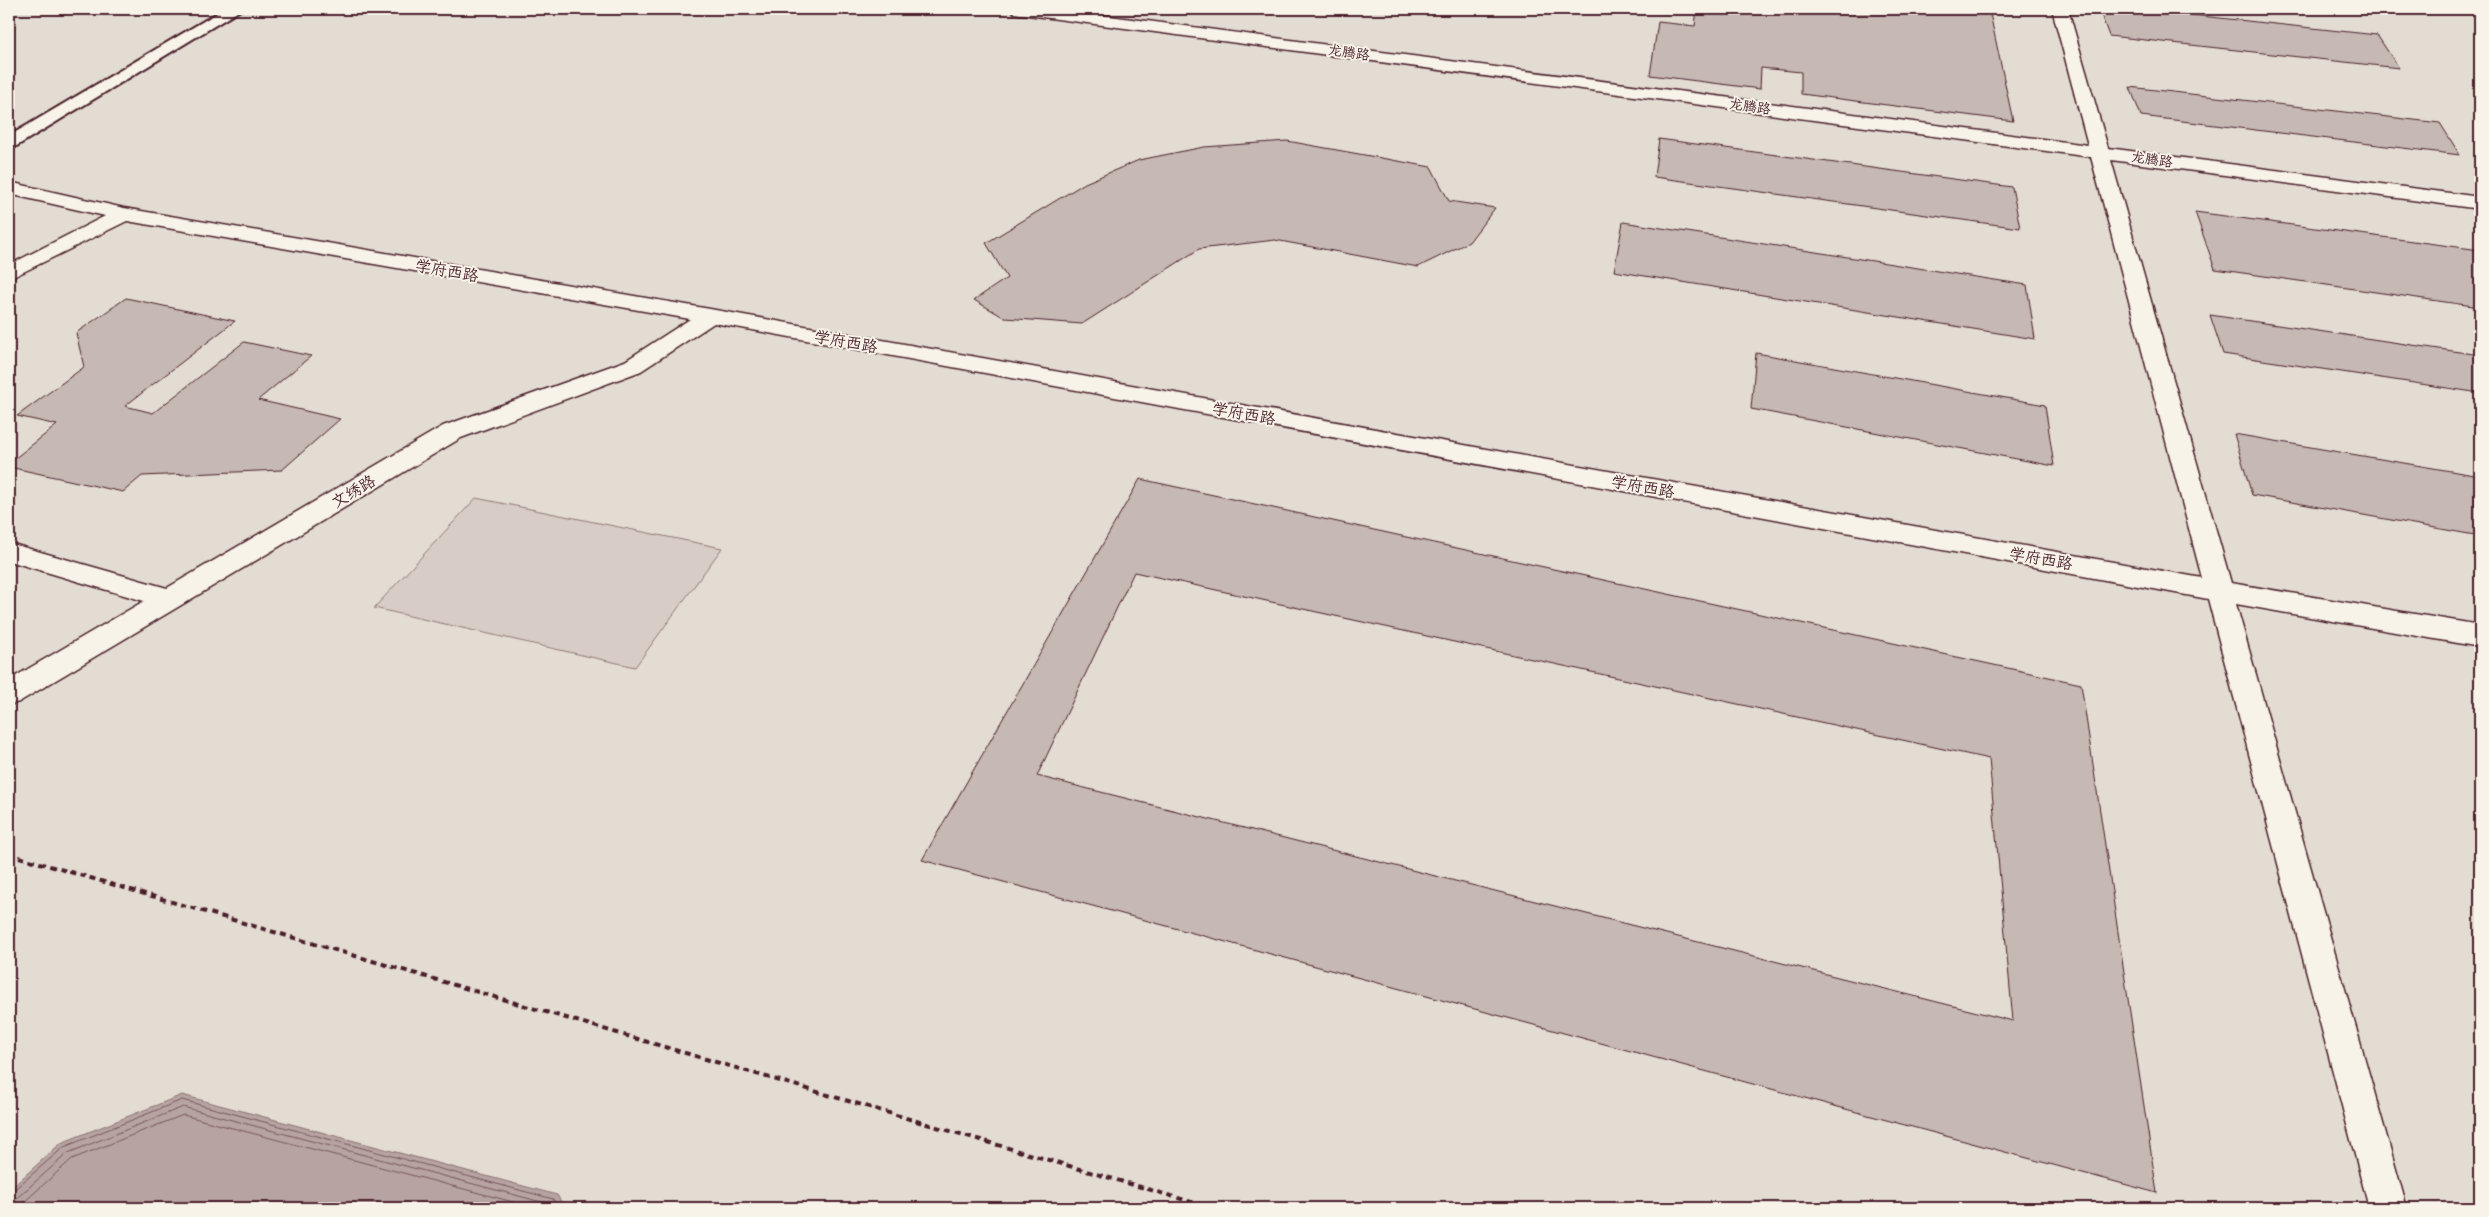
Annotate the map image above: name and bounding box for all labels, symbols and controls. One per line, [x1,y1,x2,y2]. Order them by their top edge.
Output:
street label: 龙腾路 [1327,41,1371,67]
street label: 龙腾路 [1728,95,1772,121]
street label: 龙腾路 [2130,148,2174,174]
street label: 学府西路 [413,256,480,289]
street label: 学府西路 [812,327,879,360]
street label: 学府西路 [1210,399,1277,432]
street label: 文绣路 [328,471,381,515]
street label: 学府西路 [1609,472,1676,505]
street label: 学府西路 [2007,544,2074,577]

